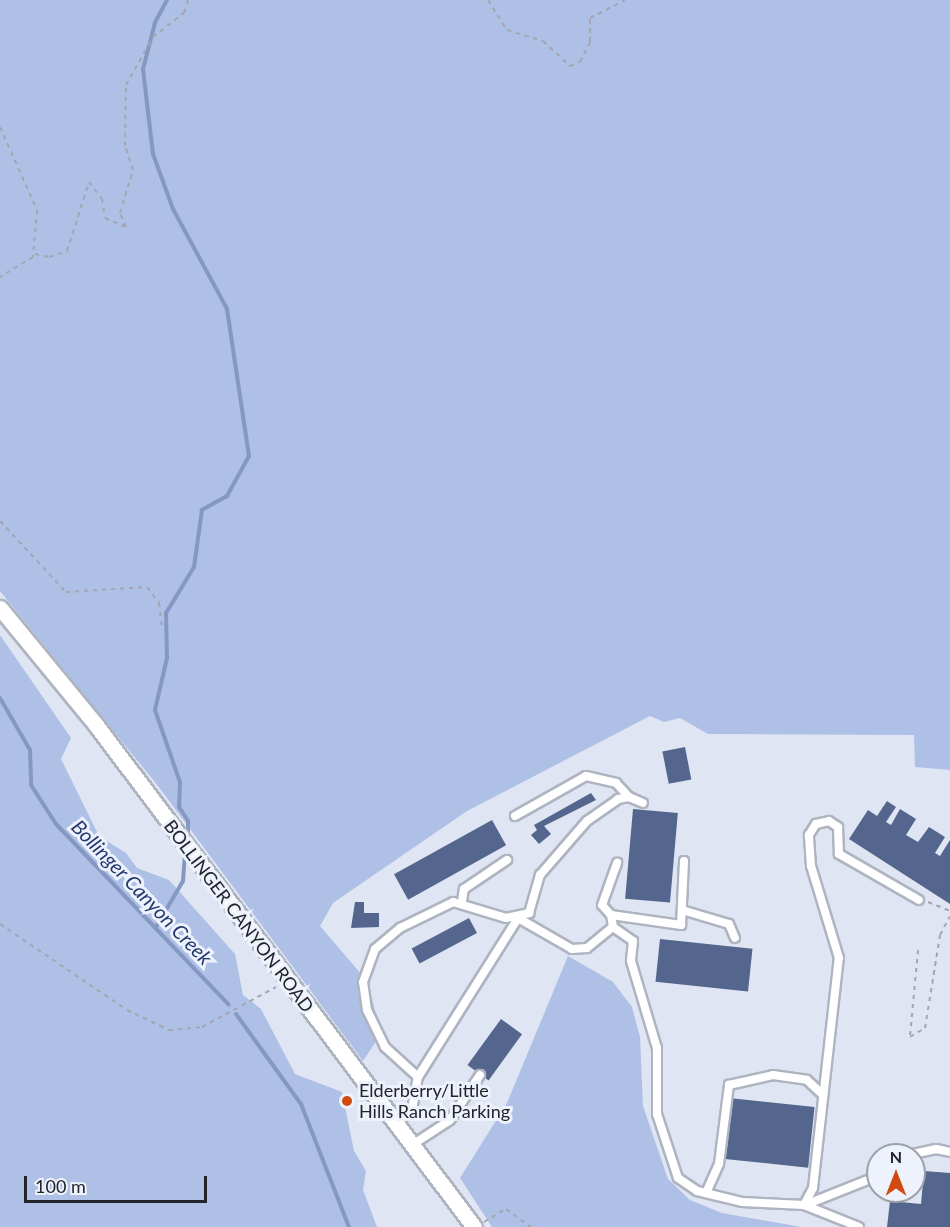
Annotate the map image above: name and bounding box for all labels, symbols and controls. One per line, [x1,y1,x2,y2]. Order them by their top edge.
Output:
water label: Bollinger Canyon Creek [67,814,217,970]
street label: BOLLINGER CANYON ROAD [160,816,318,1016]
place label: Elderberry/Little Hills Ranch Parking [359,1080,510,1122]
marker: Elderberry/Little Hills Ranch Parking [340,1094,354,1108]
north arrow [866,1143,926,1203]
text: N [890,1147,902,1166]
scale bar [27,1164,210,1202]
text: 100 m [35,1175,86,1197]

